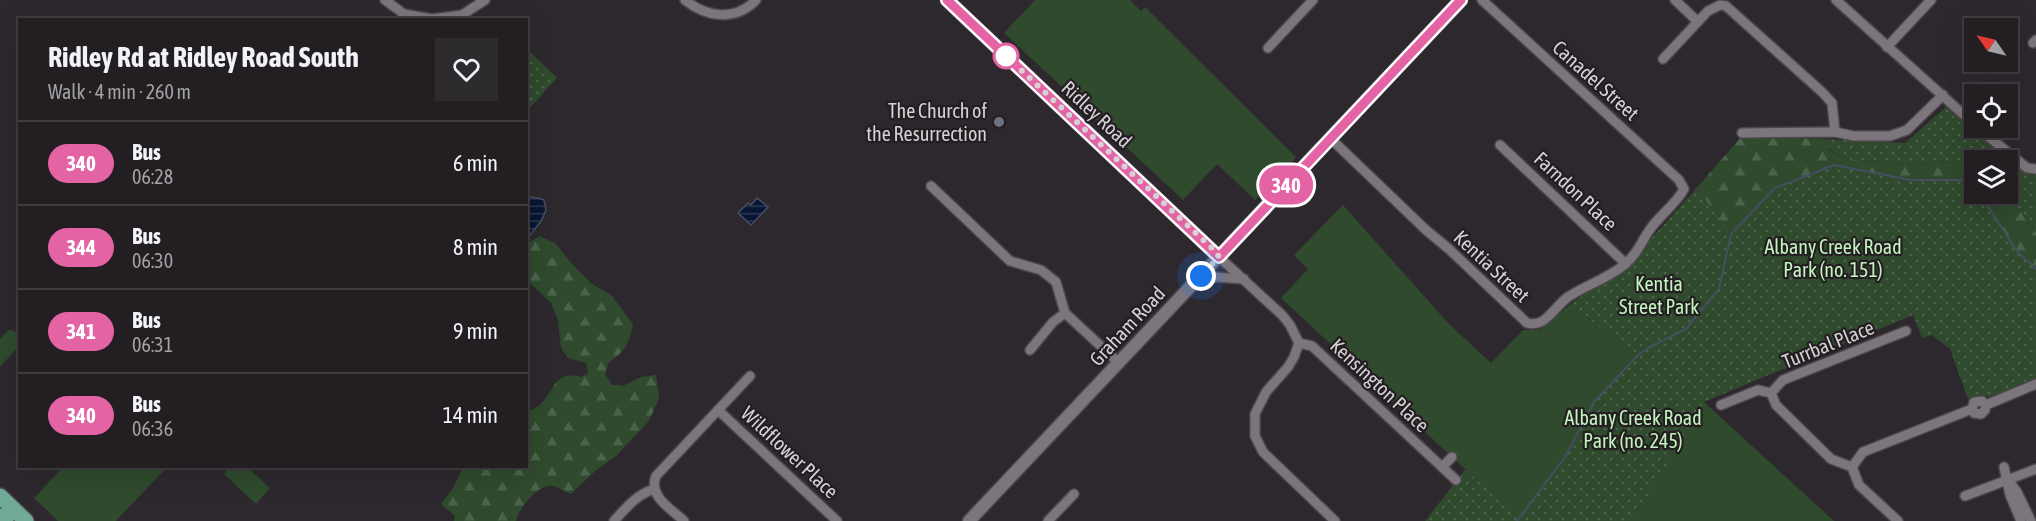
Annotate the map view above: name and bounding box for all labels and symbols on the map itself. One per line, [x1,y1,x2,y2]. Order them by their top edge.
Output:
north arrow [1964,18,2018,72]
street label: Canadel Street [1548,35,1644,125]
unlabelled marker [993,43,1019,69]
street label: Ridley Road [1057,76,1137,152]
place label: The Church of the Resurrection [866,99,987,145]
marker: The Church of the Resurrection [992,115,1006,129]
street label: Farndon Place [1530,147,1622,235]
line badge: 340 [1252,166,1320,204]
street label: Kentia Street [1450,225,1535,307]
park label: Albany Creek Road Park (no. 151) [1764,235,1902,281]
your location [1186,261,1216,291]
park label: Kentia Street Park [1619,272,1699,318]
street label: Graham Road [1085,282,1169,370]
street label: Turrbal Place [1779,315,1877,373]
street label: Kensington Place [1326,333,1434,437]
street label: Wildflower Place [737,401,843,503]
park label: Albany Creek Road Park (no. 245) [1564,406,1702,452]

